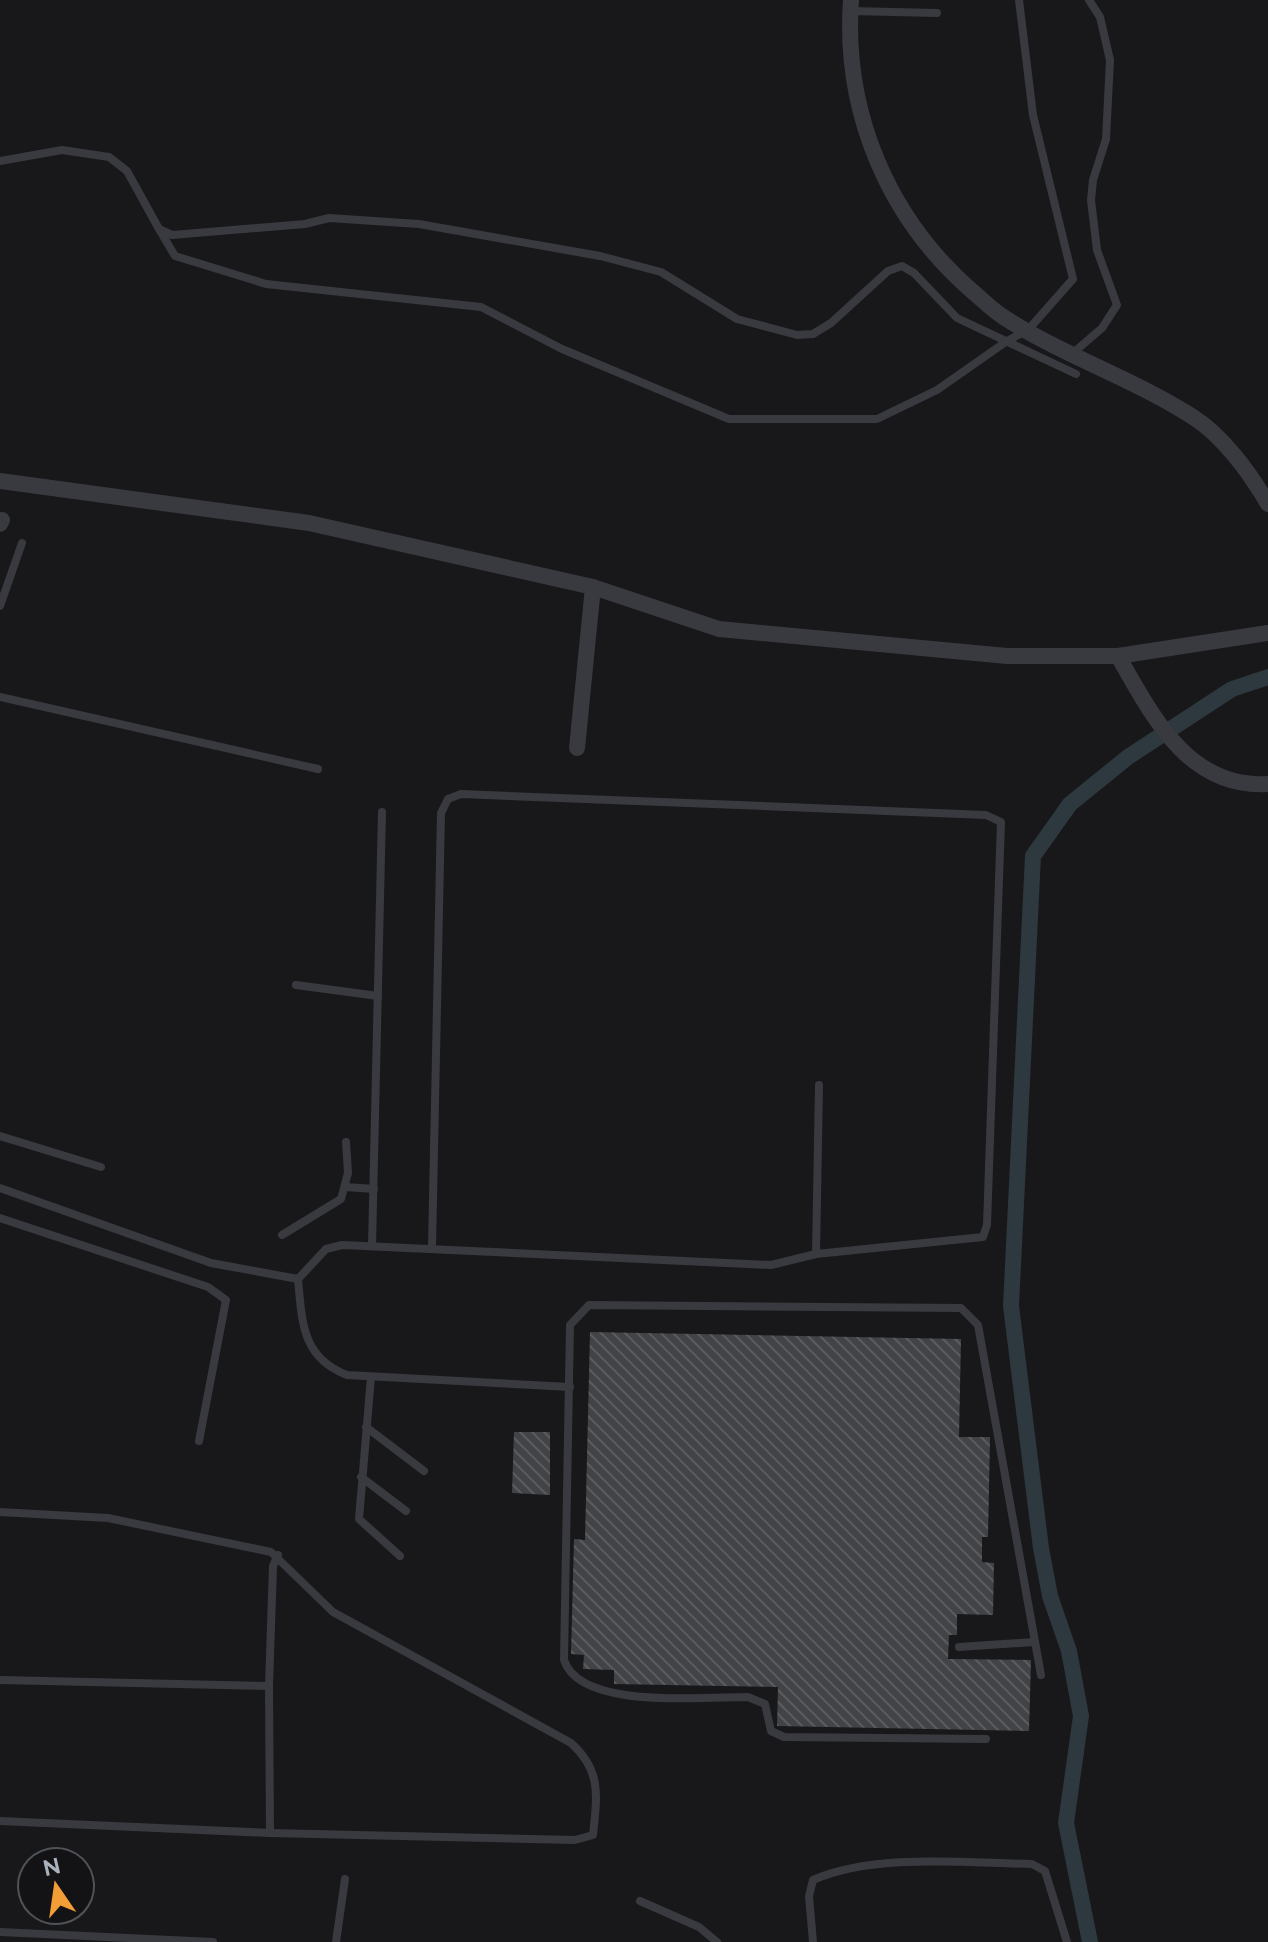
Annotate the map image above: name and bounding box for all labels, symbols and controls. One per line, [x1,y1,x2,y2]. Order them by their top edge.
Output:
north arrow [16,1846,96,1926]
text: N [40,1852,63,1881]

